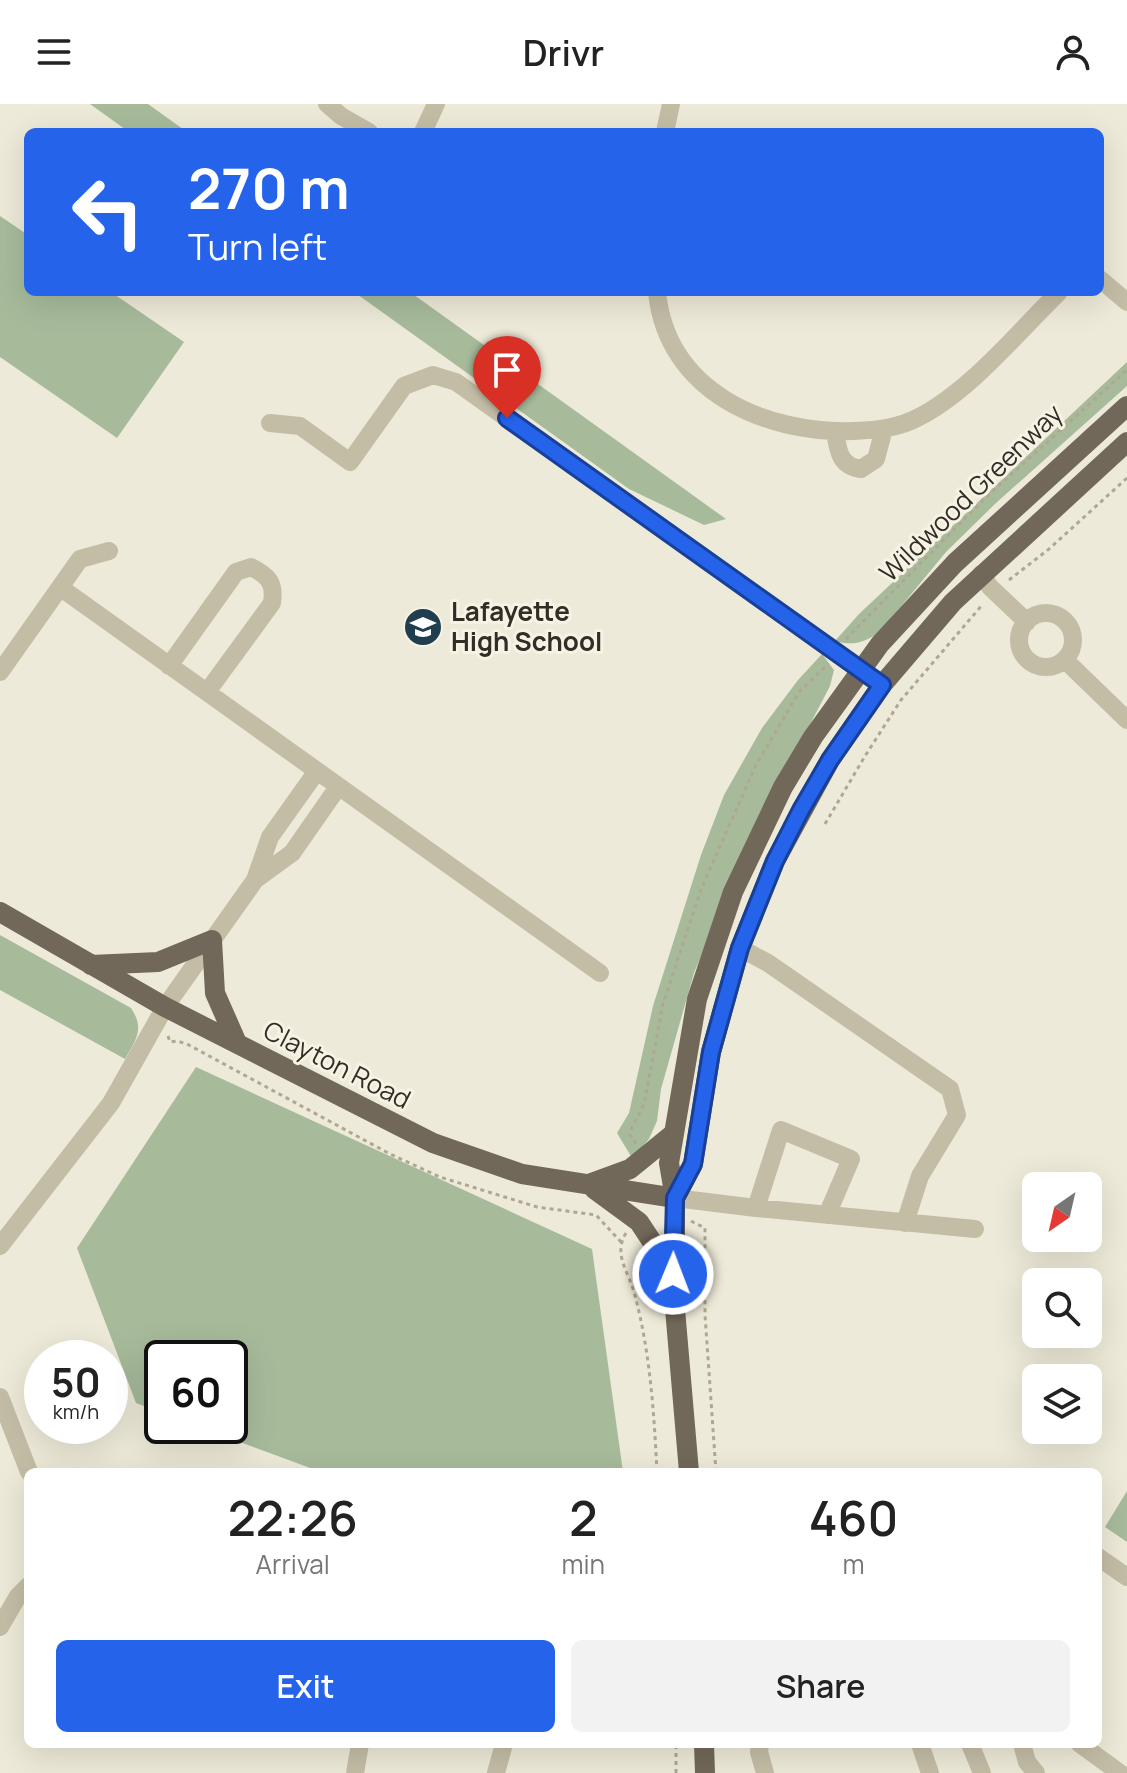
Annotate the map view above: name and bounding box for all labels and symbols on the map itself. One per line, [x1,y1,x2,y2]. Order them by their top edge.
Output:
pin [473,336,541,418]
street label: Wildwood Greenway [871,395,1070,589]
place label: Lafayette High School [451,593,602,659]
school or university icon: Lafayette High School [402,606,444,648]
street label: Clayton Road [258,1012,417,1117]
north arrow [1022,1172,1102,1252]
position arrow [631,1232,715,1316]
speed limit sign: 60 [144,1340,248,1444]

